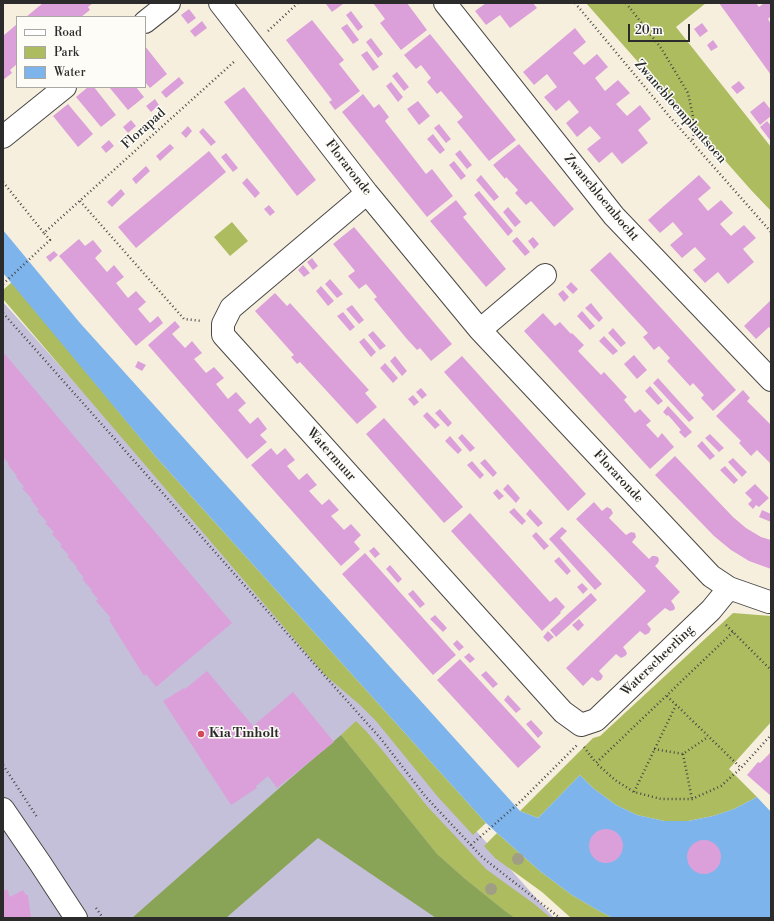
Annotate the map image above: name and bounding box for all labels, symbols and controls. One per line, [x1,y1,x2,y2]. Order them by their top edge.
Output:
legend [16,16,146,88]
scale bar [630,16,692,42]
text: 20 m [635,23,663,38]
text: Road [54,25,82,40]
text: Park [54,45,79,60]
street label: Zwanebloemplantsoen [631,57,729,167]
text: Water [54,65,86,80]
street label: Florapad [119,105,169,153]
street label: Floraronde [321,137,375,199]
street label: Zwanebloembocht [560,152,642,244]
street label: Watermuur [303,425,359,485]
street label: Floraronde [590,447,646,507]
street label: Waterscheerling [618,622,698,700]
place label: Kia Tinholt [209,726,279,742]
marker: Kia Tinholt [196,729,206,739]

